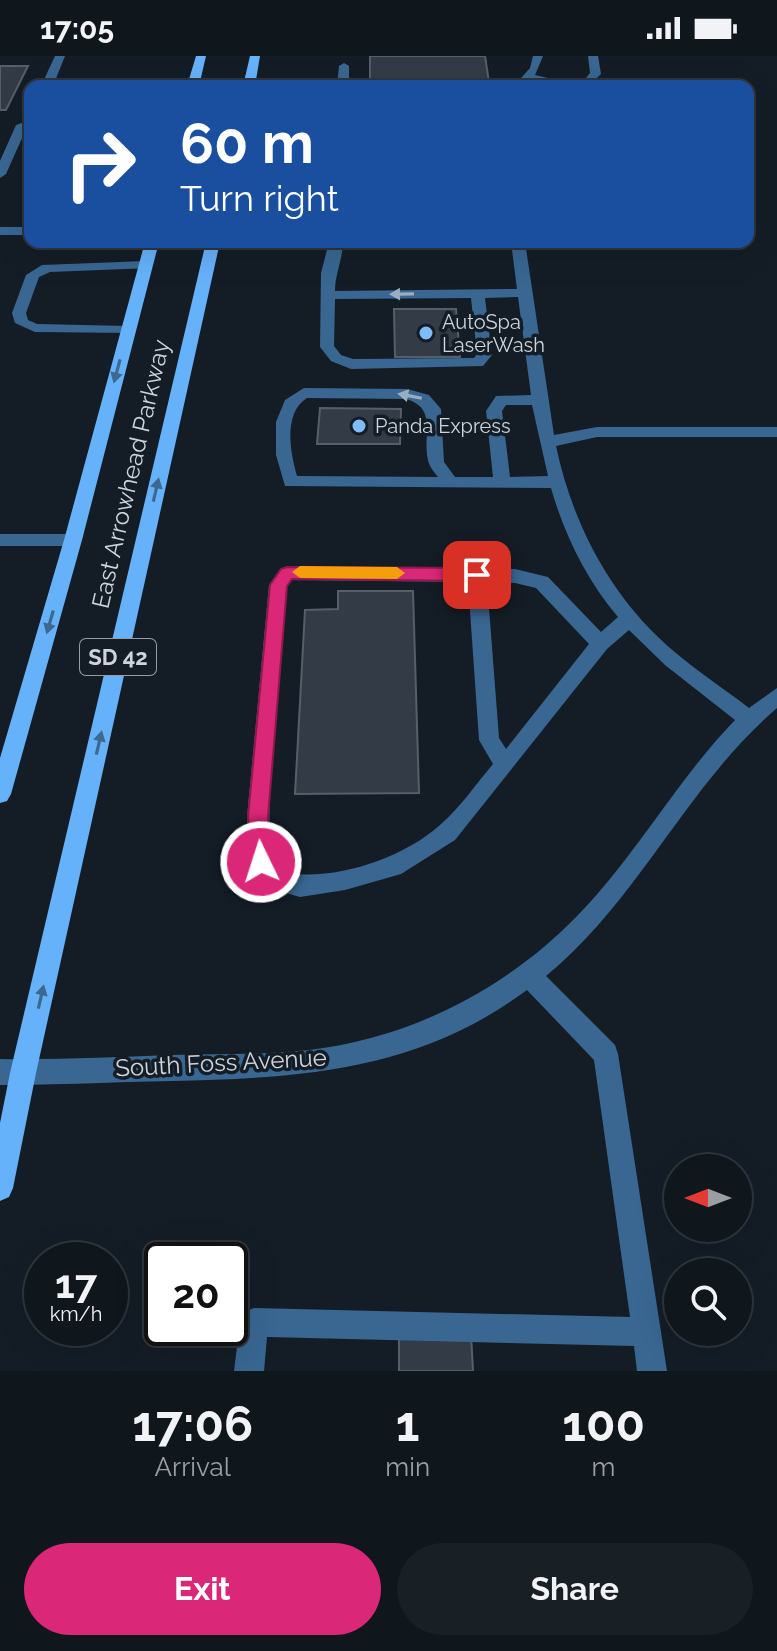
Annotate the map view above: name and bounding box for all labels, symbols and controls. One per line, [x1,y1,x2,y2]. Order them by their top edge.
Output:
text: 17:05 [40,11,114,46]
text: 60 m [180,110,314,176]
icon: right [48,112,152,216]
text: Turn right [180,177,339,219]
one-way arrow [389,288,414,300]
place label: AutoSpa LaserWash [442,310,545,357]
marker: AutoSpa LaserWash [417,324,435,342]
street label: East Arrowhead Parkway [85,337,176,611]
one-way arrow [110,360,123,384]
one-way arrow [398,390,423,402]
place label: Panda Express [375,414,511,438]
marker: Panda Express [350,417,368,435]
one-way arrow [151,477,163,502]
pin [443,541,511,609]
icon: arrive [455,553,499,597]
one-way arrow [43,610,55,635]
road number: SD 42 [80,639,156,675]
one-way arrow [93,731,105,756]
position arrow [219,820,303,904]
one-way arrow [35,984,47,1009]
street label: South Foss Avenue [115,1042,327,1083]
north arrow [664,1154,752,1242]
map controls [664,1154,752,1346]
speed limit sign: 20 [144,1242,248,1346]
button: search [664,1258,752,1346]
text: 17 [55,1260,97,1307]
text: km/h [50,1302,102,1326]
text: 17:06 [132,1396,253,1452]
text: 1 [396,1396,420,1452]
text: 100 [562,1396,645,1452]
text: Arrival [155,1452,231,1482]
text: min [385,1452,430,1482]
text: m [592,1452,616,1482]
button: Exit [24,1543,381,1635]
button: Share [397,1543,753,1635]

